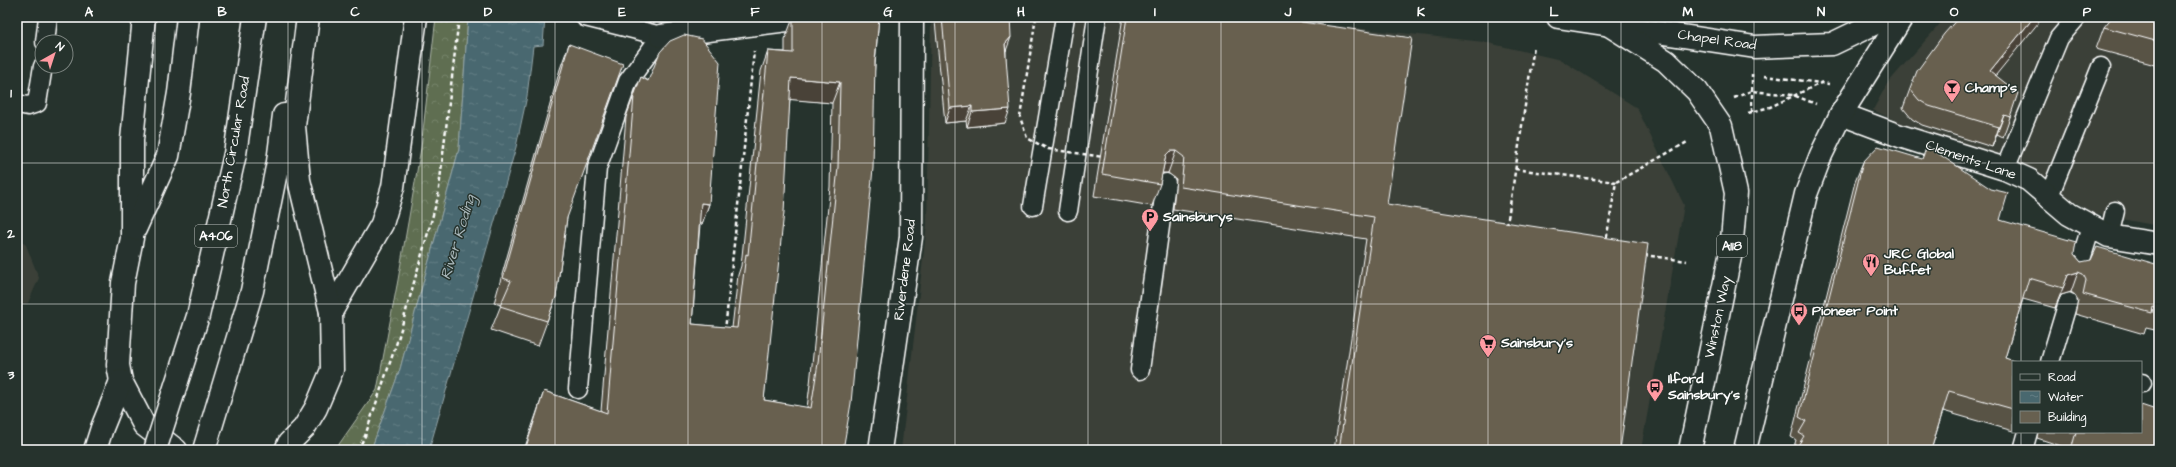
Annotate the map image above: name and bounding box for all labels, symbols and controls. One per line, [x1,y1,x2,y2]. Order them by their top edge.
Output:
text: A [85,3,94,21]
text: B [217,3,227,21]
text: C [350,3,360,21]
text: D [484,3,493,21]
text: E [618,3,626,21]
text: F [750,3,760,21]
text: G [883,3,893,21]
text: H [1017,3,1025,21]
text: I [1154,3,1156,21]
text: J [1284,3,1292,21]
text: K [1417,3,1425,21]
text: L [1549,3,1559,21]
text: M [1683,3,1694,21]
text: N [1817,3,1825,21]
text: O [1950,3,1959,21]
text: P [2083,3,2092,21]
street label: Chapel Road [1676,25,1758,55]
north arrow [34,34,74,74]
text: N [53,39,67,55]
street label: North Circular Road [213,75,255,209]
bar icon: Champ's [1942,78,1962,103]
place label: Champ's [1965,78,2017,98]
text: 1 [10,84,12,102]
street label: Clements Lane [1923,135,2019,185]
water label: River Roding [435,191,482,282]
parking icon: Sainsburys [1140,207,1160,232]
place label: Sainsburys [1162,207,1233,227]
street label: Riverdene Road [889,218,921,322]
text: 2 [6,225,15,243]
road number: A406 [195,225,237,247]
road number: A118 [1717,235,1747,257]
place label: JRC Global Buffet [1883,244,1955,280]
restaurant icon: JRC Global Buffet [1861,252,1881,277]
street label: Winston Way [1700,274,1737,360]
bus stop icon: Pioneer Point [1789,301,1809,326]
place label: Pioneer Point [1812,301,1898,321]
supermarket icon: Sainsbury's [1478,333,1498,358]
place label: Sainsbury's [1500,333,1573,353]
legend [2012,361,2142,433]
text: 3 [7,366,15,384]
place label: Ilford Sainsbury's [1667,369,1740,405]
text: Road [2048,369,2076,386]
bus stop icon: Ilford Sainsbury's [1645,377,1665,402]
text: Water [2048,389,2084,406]
text: Building [2048,409,2086,427]

